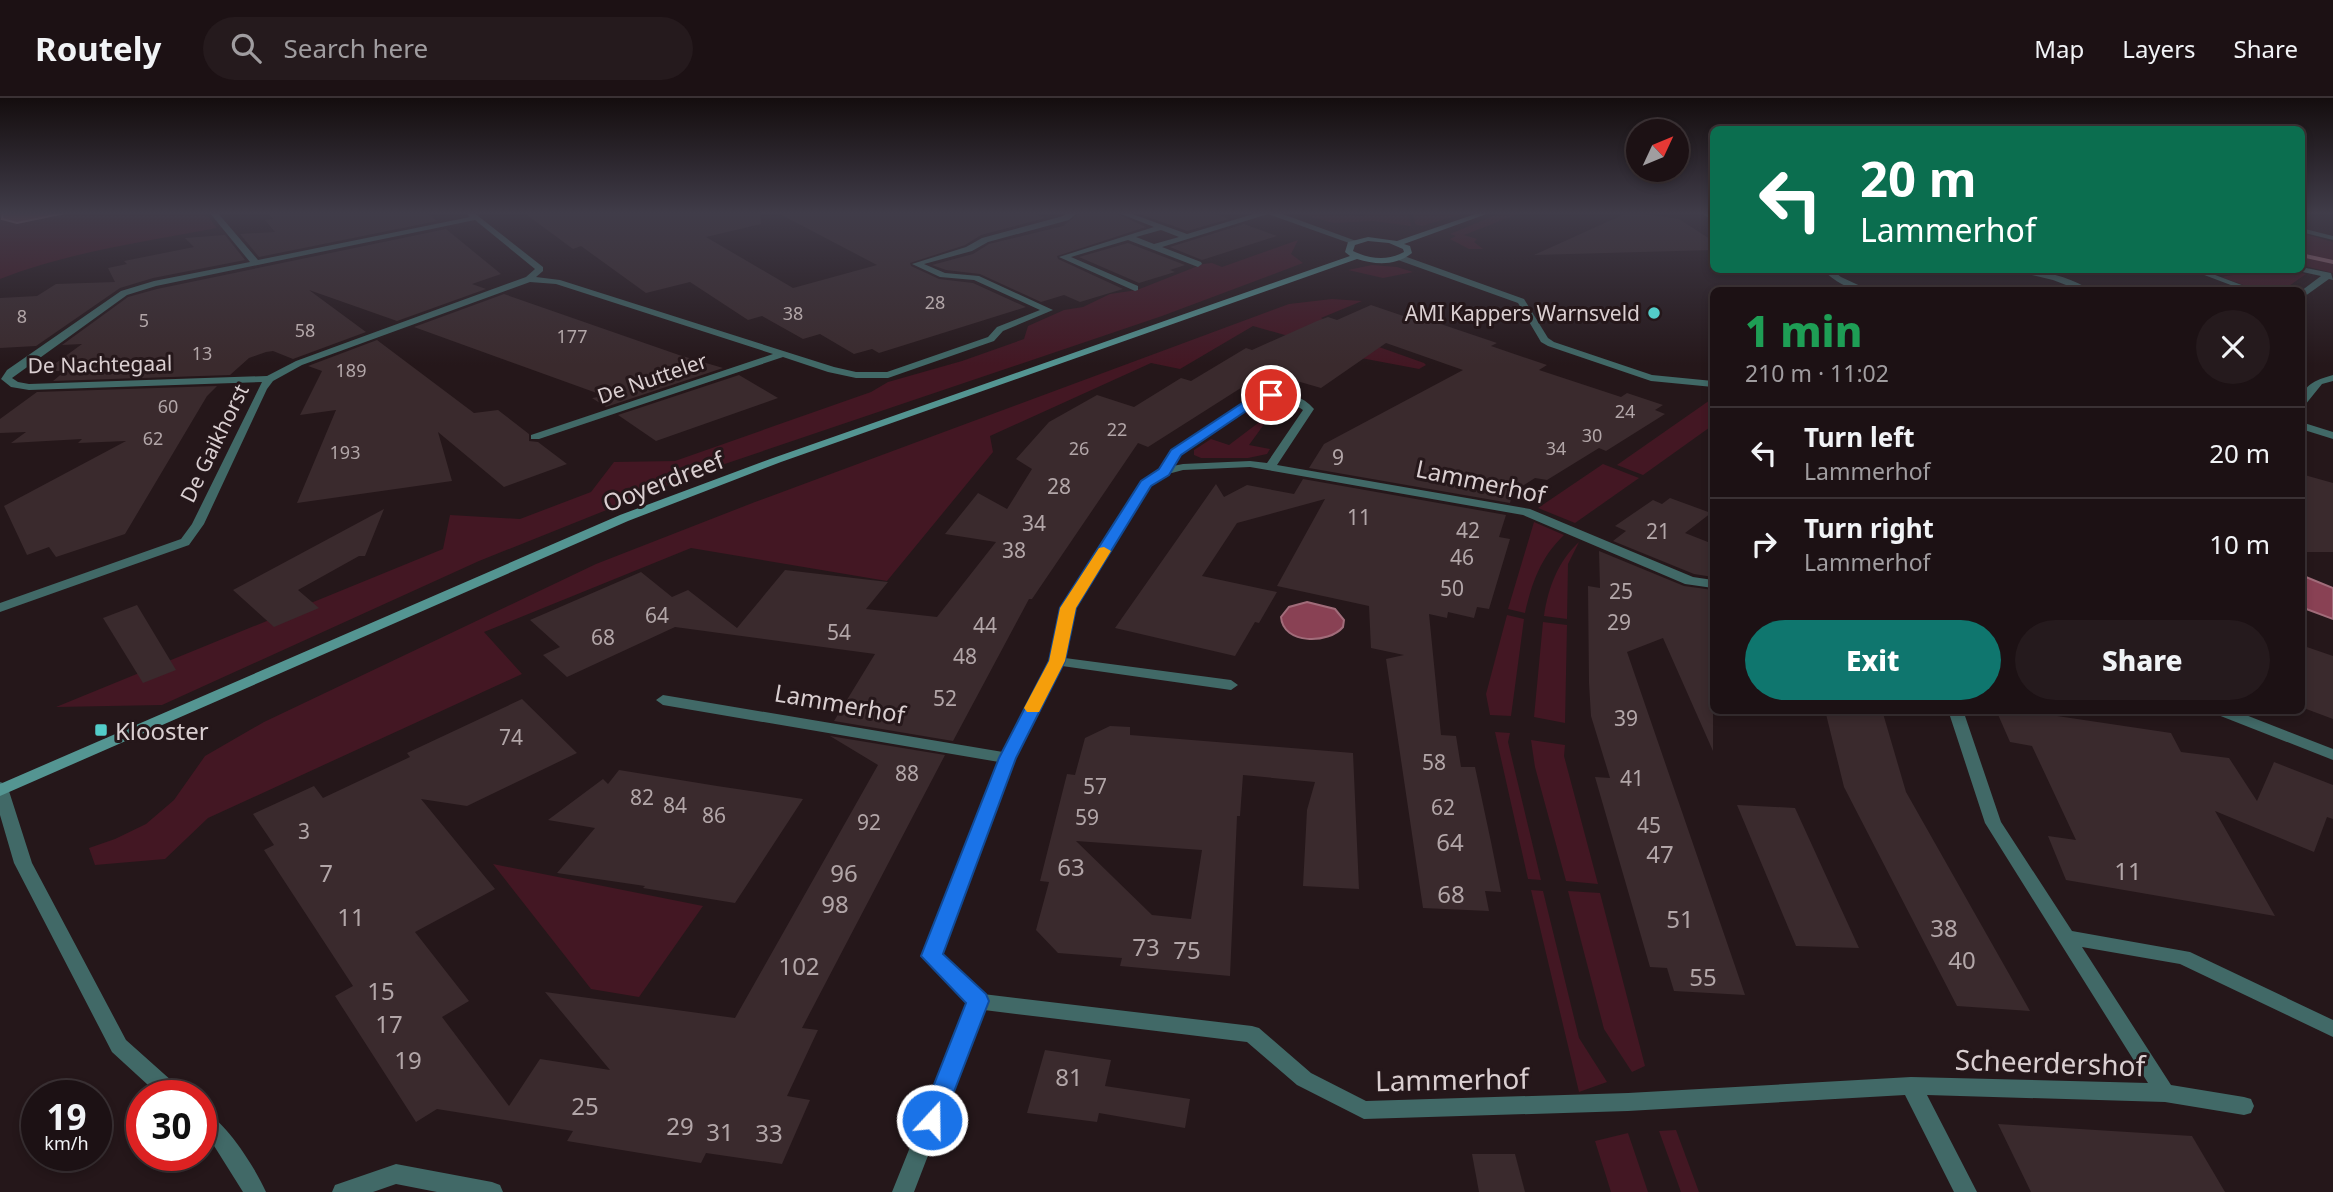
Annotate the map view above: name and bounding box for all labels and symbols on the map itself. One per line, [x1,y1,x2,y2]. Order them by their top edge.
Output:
north arrow [1626,119,1689,182]
house number: 28 [925,290,945,314]
place label: AMI Kappers Warnsveld [1405,299,1640,327]
house number: 38 [783,301,803,325]
house number: 8 [17,304,27,328]
marker: AMI Kappers Warnsveld [1646,305,1662,321]
house number: 5 [139,308,149,332]
house number: 58 [295,318,315,342]
house number: 177 [557,324,587,348]
house number: 13 [192,341,212,365]
street label: De Nutteler [593,346,711,410]
street label: De Nachtegaal [27,349,173,379]
house number: 189 [336,358,366,382]
pin [1241,365,1301,425]
street label: De Gaikhorst [173,379,255,507]
house number: 60 [158,394,178,418]
house number: 24 [1615,399,1635,423]
house number: 22 [1107,417,1127,441]
house number: 30 [1582,423,1602,447]
house number: 62 [143,426,163,450]
house number: 26 [1069,436,1089,460]
house number: 34 [1546,436,1566,460]
house number: 193 [330,440,360,464]
street label: Ooyerdreef [598,442,730,519]
house number: 9 [1332,443,1344,471]
street label: Lammerhof [1413,451,1551,511]
house number: 28 [1047,472,1071,500]
house number: 11 [1347,503,1371,531]
house number: 34 [1022,509,1046,537]
house number: 42 [1456,516,1480,544]
house number: 21 [1646,517,1670,545]
house number: 38 [1002,536,1026,564]
house number: 46 [1450,543,1474,571]
house number: 50 [1440,574,1464,602]
house number: 25 [1609,577,1633,605]
house number: 64 [645,601,669,629]
house number: 29 [1607,608,1631,636]
house number: 44 [973,611,997,639]
house number: 54 [827,618,851,646]
house number: 68 [591,623,615,651]
house number: 48 [953,642,977,670]
street label: Lammerhof [772,675,910,731]
house number: 52 [933,684,957,712]
house number: 39 [1614,704,1638,732]
place label: Klooster [115,714,209,747]
marker: Klooster [93,722,109,738]
house number: 74 [499,723,523,751]
house number: 58 [1422,748,1446,776]
house number: 88 [895,759,919,787]
house number: 41 [1620,764,1644,792]
house number: 57 [1083,772,1107,800]
house number: 82 [630,783,654,811]
house number: 84 [663,791,687,819]
house number: 62 [1431,793,1455,821]
house number: 86 [702,801,726,829]
house number: 59 [1075,803,1099,831]
house number: 92 [857,808,881,836]
house number: 45 [1637,811,1661,839]
house number: 3 [298,817,310,845]
house number: 64 [1436,825,1464,858]
house number: 47 [1646,837,1674,870]
house number: 63 [1057,850,1085,883]
house number: 11 [2114,854,2142,887]
house number: 7 [319,856,333,889]
house number: 96 [830,856,858,889]
house number: 68 [1437,877,1465,910]
house number: 98 [821,887,849,920]
house number: 11 [337,900,365,933]
house number: 51 [1666,902,1694,935]
house number: 38 [1930,911,1958,944]
house number: 73 [1132,930,1160,963]
house number: 75 [1173,933,1201,966]
house number: 40 [1948,943,1976,976]
house number: 102 [778,949,820,982]
house number: 55 [1689,960,1717,993]
house number: 15 [367,974,395,1007]
house number: 17 [375,1007,403,1040]
street label: Scheerdershof [1954,1040,2147,1084]
house number: 19 [394,1043,422,1076]
street label: Lammerhof [1375,1059,1531,1099]
house number: 81 [1055,1060,1083,1093]
speed limit sign: 30 [126,1080,217,1171]
position arrow [895,1083,969,1157]
house number: 25 [571,1089,599,1122]
house number: 29 [666,1109,694,1142]
house number: 31 [706,1115,734,1148]
house number: 33 [755,1116,783,1149]

